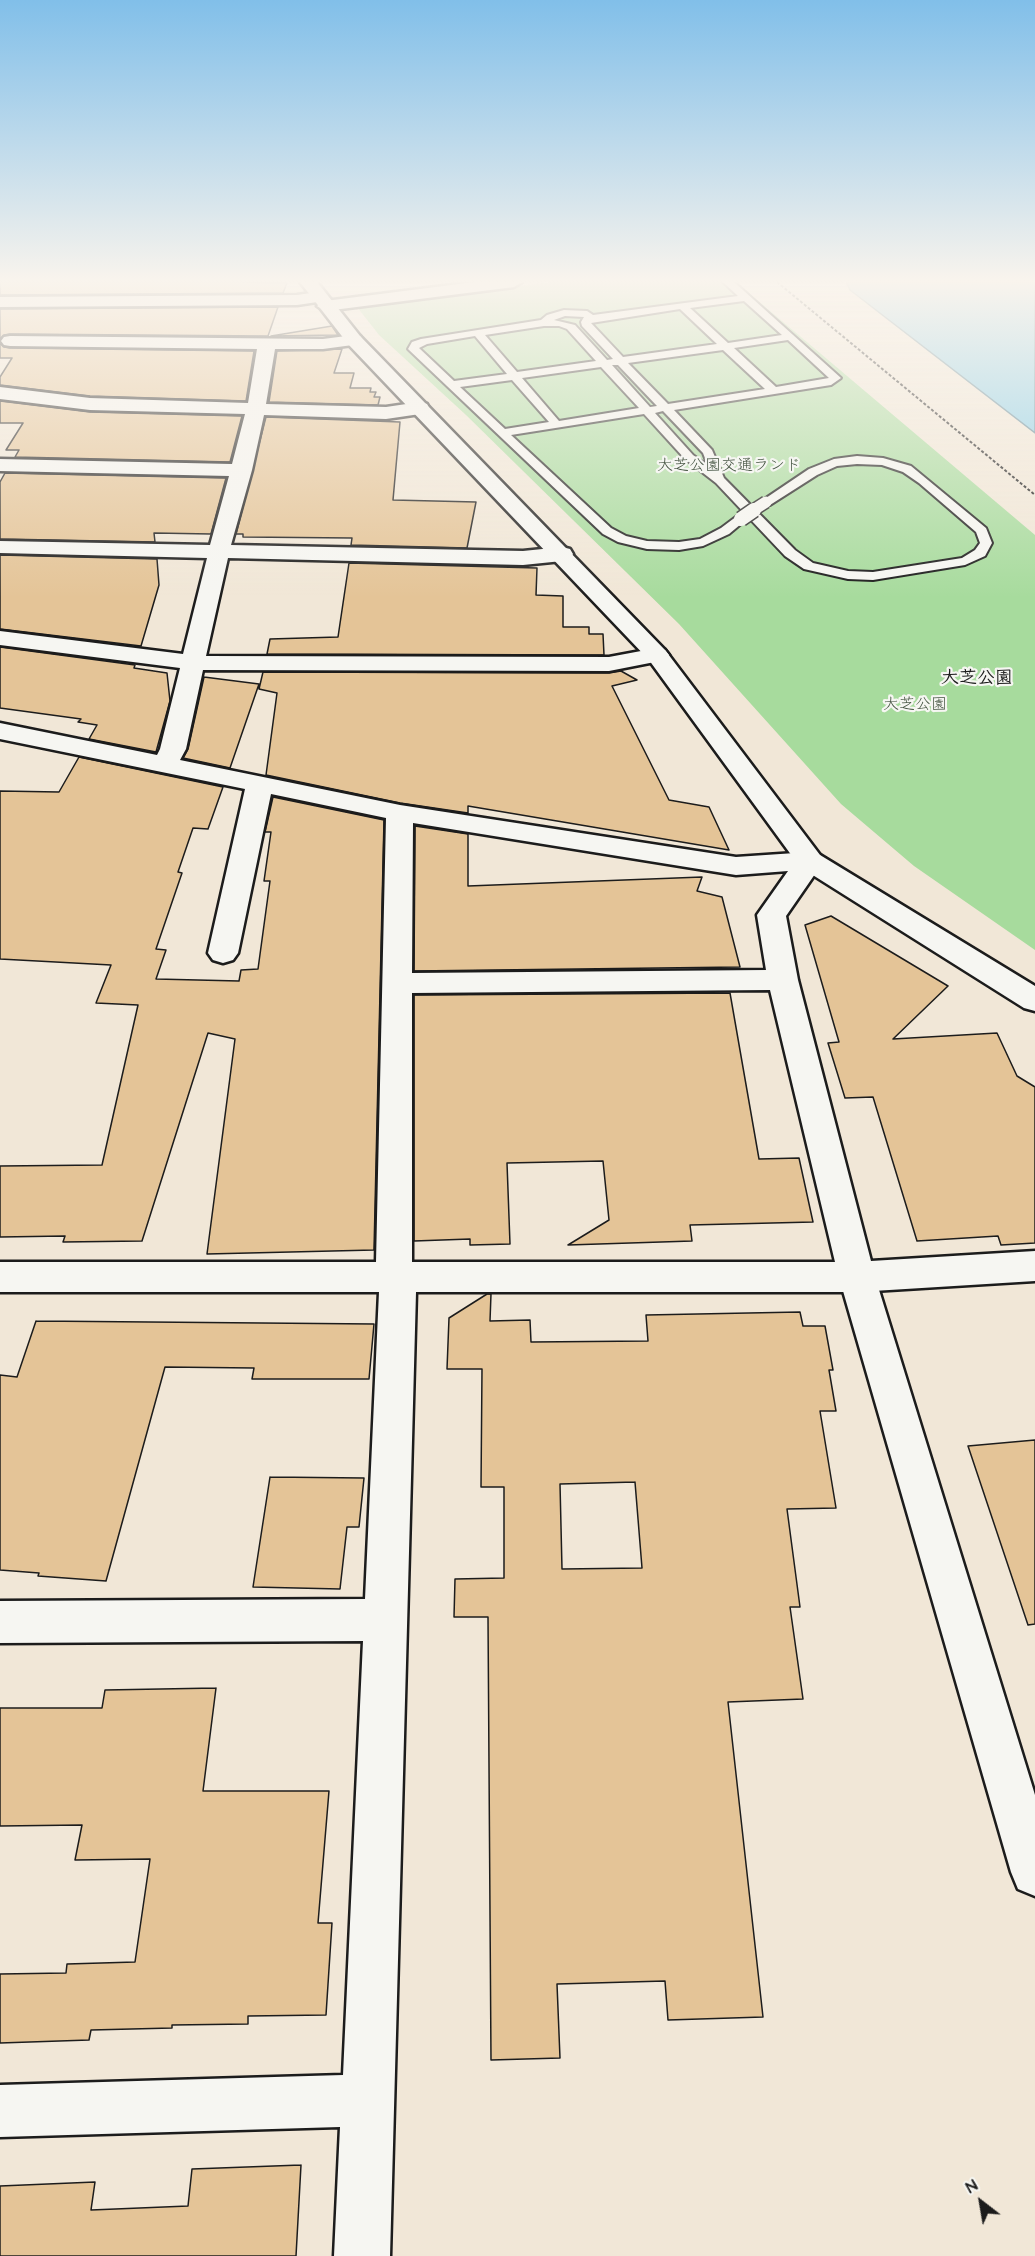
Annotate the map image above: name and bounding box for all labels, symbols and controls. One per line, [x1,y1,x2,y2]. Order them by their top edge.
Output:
park label: 大芝公園交通ランド [657,457,801,477]
district label: 大芝公園 [941,668,1013,690]
park label: 大芝公園 [883,696,947,716]
north arrow [951,2172,1011,2232]
text: N [962,2175,982,2199]

